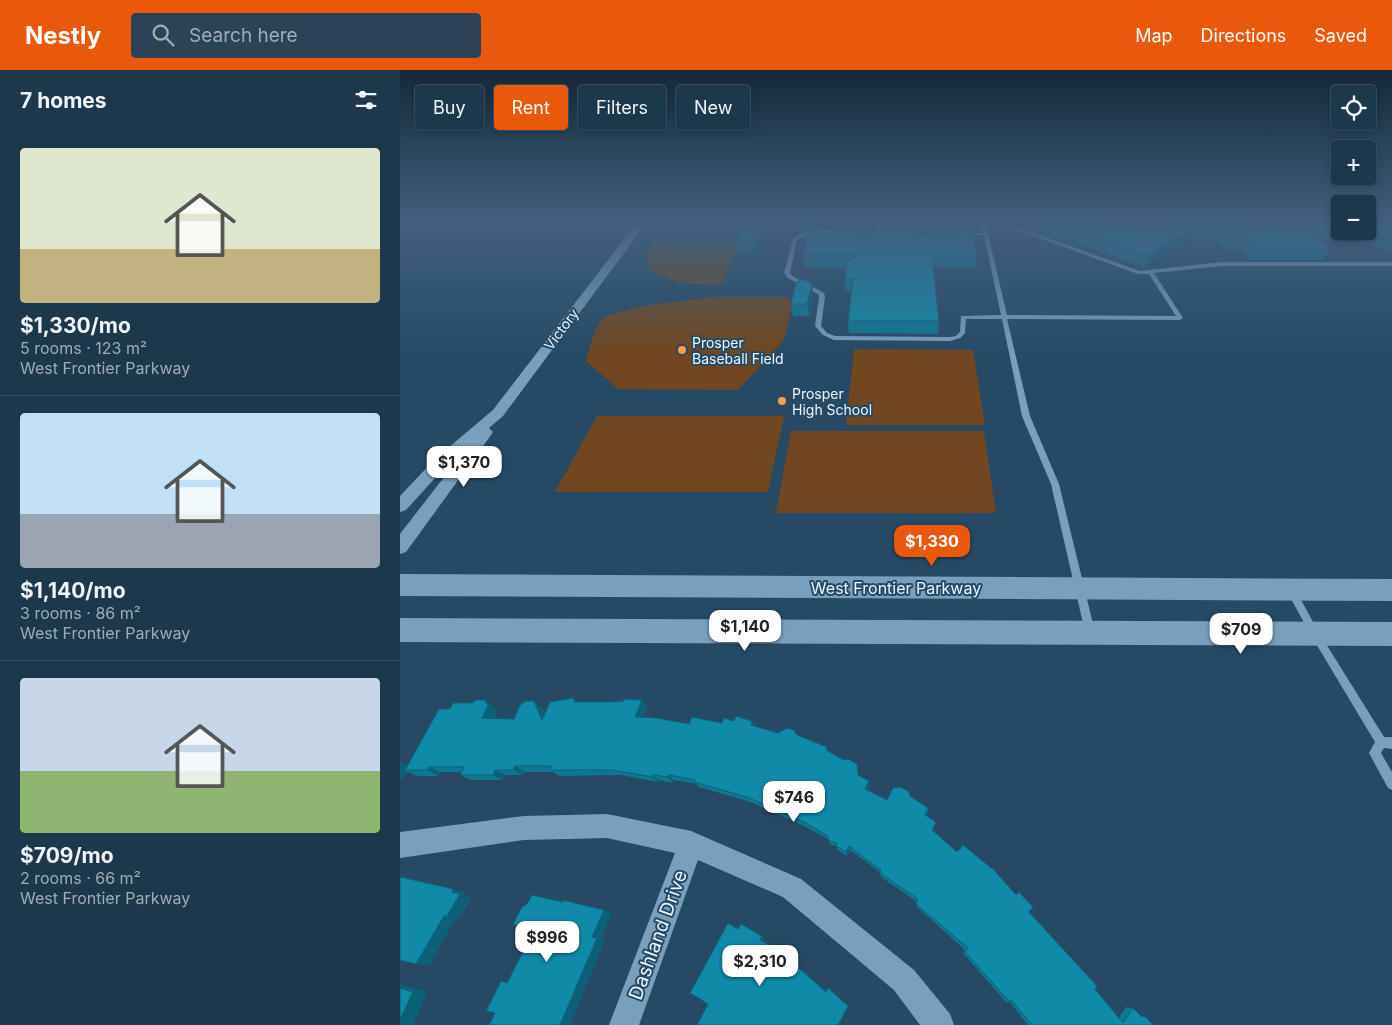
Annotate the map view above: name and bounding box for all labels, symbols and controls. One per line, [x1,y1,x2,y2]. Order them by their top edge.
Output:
search box [131,13,481,58]
text: Nestly [25,21,101,50]
icon: search [149,21,177,49]
text: Search here [189,24,298,47]
text: Map [1135,25,1173,46]
text: Directions [1201,25,1286,46]
text: Saved [1314,25,1367,46]
chip: Buy [415,85,484,130]
chip: Rent [494,85,568,130]
chip: Filters [578,85,666,130]
chip: New [676,85,750,130]
map controls [1331,85,1376,240]
button: locate [1331,85,1376,130]
icon: filters [352,86,380,114]
text: 7 homes [20,88,107,113]
button: + [1331,140,1376,185]
icon: home [155,180,245,270]
button: − [1331,195,1376,240]
street label: Victory [540,305,582,353]
text: $1,330/mo [20,313,131,338]
place label: Prosper Baseball Field [692,334,784,367]
text: 5 rooms · 123 m² [20,338,147,358]
marker: Prosper Baseball Field [676,344,688,356]
text: West Frontier Parkway [20,358,190,378]
place label: Prosper High School [792,385,872,418]
marker: Prosper High School [776,395,788,407]
icon: home [155,446,245,536]
pin: $1,370 [423,446,505,488]
text: $1,370 [438,452,490,472]
pin: $1,330 [891,524,973,567]
text: $1,330 [905,531,959,551]
text: $1,140/mo [20,578,126,603]
street label: West Frontier Parkway [811,578,981,598]
text: 3 rooms · 86 m² [20,603,141,623]
pin: $1,140 [704,610,786,652]
pin: $709 [1211,612,1271,655]
text: $1,140 [720,616,770,636]
text: $709 [1221,619,1261,639]
text: West Frontier Parkway [20,623,190,643]
icon: home [155,711,245,801]
pin: $746 [764,780,824,823]
text: $746 [774,787,814,807]
text: $709/mo [20,843,114,868]
street label: Dashland Drive [624,867,692,1003]
text: 2 rooms · 66 m² [20,868,141,888]
text: West Frontier Parkway [20,888,190,908]
pin: $996 [517,920,577,963]
text: $996 [526,927,568,947]
pin: $2,310 [719,944,801,987]
text: $2,310 [733,951,787,971]

